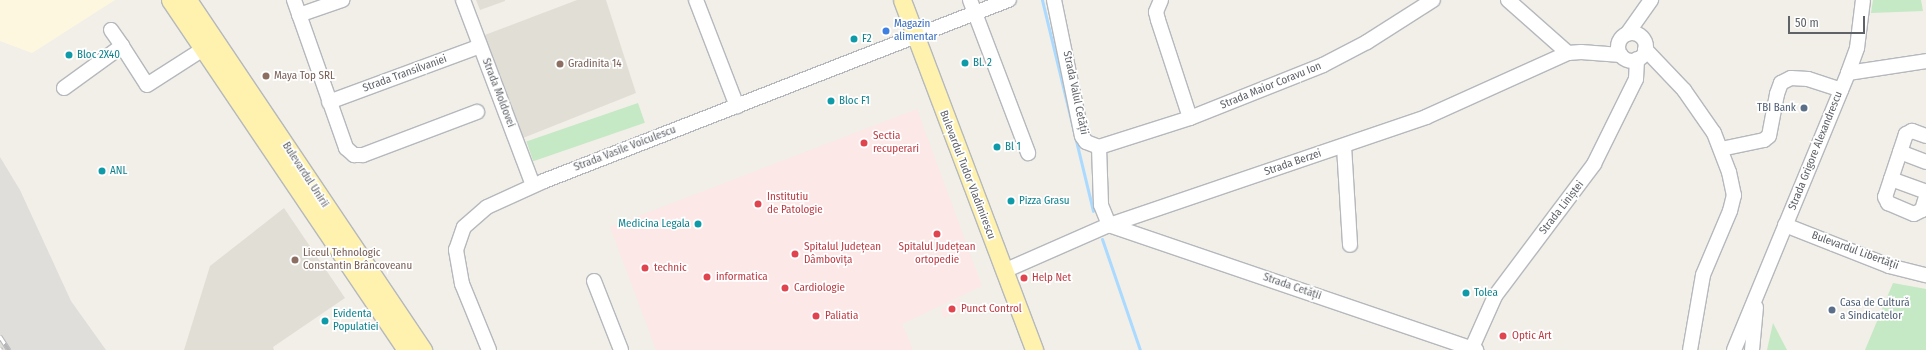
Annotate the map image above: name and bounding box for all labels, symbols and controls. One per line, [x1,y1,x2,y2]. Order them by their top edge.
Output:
scale bar [1790,8,1867,34]
text: 50 m [1795,16,1819,30]
place label: Magazin alimentar [894,18,937,44]
marker: Magazin alimentar [881,26,891,36]
place label: F2 [862,32,872,46]
marker: F2 [849,34,859,44]
place label: Bloc 2X40 [77,48,120,62]
marker: Bloc 2X40 [64,50,74,60]
street label: Strada Valul Cetății [1060,50,1090,136]
street label: Strada Transilvaniei [361,53,449,95]
place label: Bl. 2 [973,56,992,70]
street label: Strada Moldovei [479,57,517,129]
place label: Gradinita 14 [568,57,622,71]
marker: Bl. 2 [960,58,970,68]
marker: Gradinita 14 [555,59,565,69]
street label: Strada Maior Coravu Ion [1219,60,1323,112]
place label: Maya Top SRL [274,69,335,83]
marker: Maya Top SRL [261,71,271,81]
street label: Strada Grigore Alexandrescu [1786,90,1846,212]
place label: Bloc F1 [839,94,870,108]
marker: Bloc F1 [826,96,836,106]
place label: TBI Bank [1757,101,1796,115]
marker: TBI Bank [1799,103,1809,113]
street label: Bulevardul Tudor Vladimirescu [936,109,998,241]
street label: Strada Vasile Voiculescu [572,123,678,175]
place label: Sectia recuperari [873,130,919,156]
marker: Sectia recuperari [858,137,870,149]
street label: Bulevardul Unirii [279,140,331,210]
place label: Bl 1 [1005,140,1021,154]
marker: Bl 1 [992,142,1002,152]
street label: Strada Berzei [1263,147,1323,179]
place label: ANL [110,164,127,178]
marker: ANL [97,166,107,176]
street label: Strada Liniștei [1537,179,1587,237]
place label: Institutiu de Patologie [767,191,823,217]
place label: Pizza Grasu [1019,194,1070,208]
marker: Pizza Grasu [1006,196,1016,206]
marker: Institutiu de Patologie [752,198,764,210]
place label: Medicina Legala [618,217,690,231]
marker: Medicina Legala [693,219,703,229]
marker: Spitalul Județean ortopedie [931,228,943,240]
street label: Bulevardul Libertății [1810,229,1900,273]
place label: Spitalul Județean Dâmbovița [804,241,881,267]
place label: Spitalul Județean ortopedie [898,241,976,267]
place label: Liceul Tehnologic Constantin Brâncoveanu [303,247,412,273]
marker: Spitalul Județean Dâmbovița [789,248,801,260]
marker: Liceul Tehnologic Constantin Brâncoveanu [290,255,300,265]
place label: technic [654,261,687,275]
marker: technic [639,262,651,274]
place label: informatica [716,270,768,284]
marker: informatica [701,271,713,283]
place label: Help Net [1032,271,1071,285]
street label: Strada Cetății [1261,271,1323,303]
marker: Help Net [1019,273,1029,283]
place label: Cardiologie [794,281,845,295]
marker: Cardiologie [779,282,791,294]
place label: Tolea [1474,286,1498,300]
marker: Tolea [1461,288,1471,298]
place label: Casa de Cultură a Sindicatelor [1840,297,1910,323]
place label: Punct Control [961,302,1022,316]
marker: Punct Control [946,303,958,315]
marker: Casa de Cultură a Sindicatelor [1827,305,1837,315]
place label: Evidenta Populatiei [333,308,379,334]
place label: Paliatia [825,309,858,323]
marker: Paliatia [810,310,822,322]
marker: Evidenta Populatiei [320,316,330,326]
place label: Optic Art [1512,329,1552,343]
marker: Optic Art [1497,330,1509,342]

